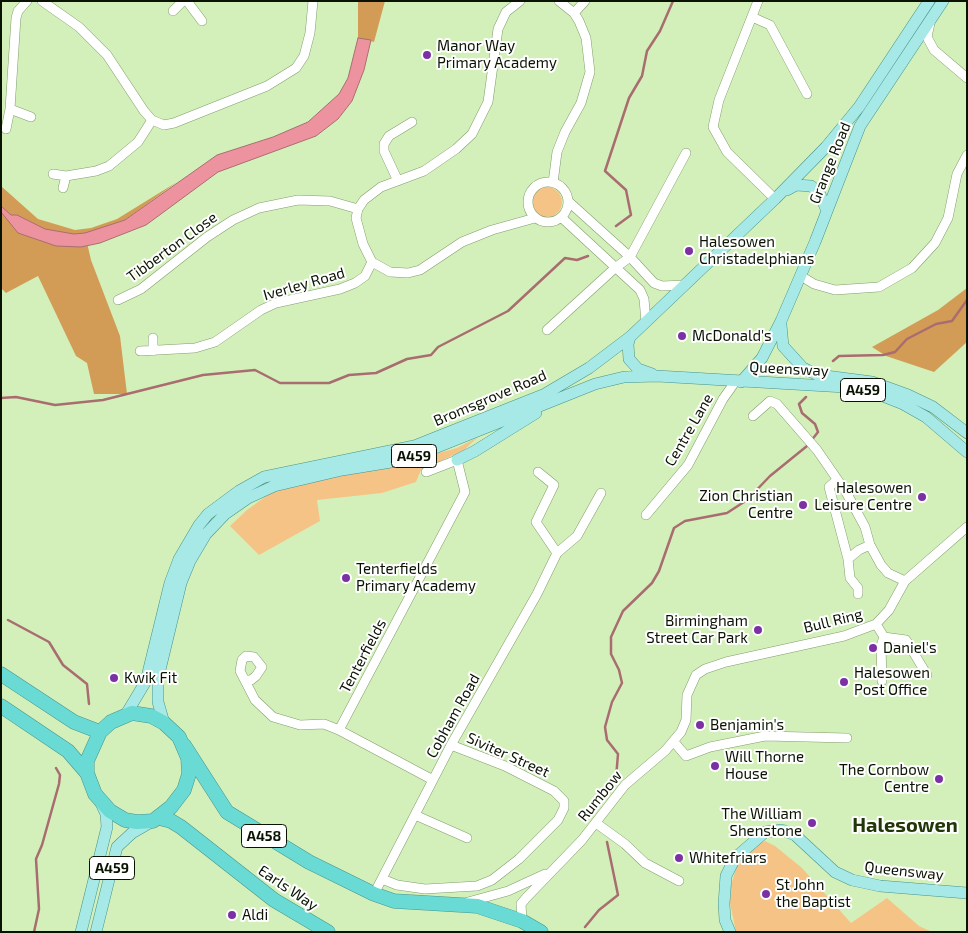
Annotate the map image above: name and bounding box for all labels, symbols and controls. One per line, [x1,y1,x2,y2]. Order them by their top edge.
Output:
place label: Manor Way Primary Academy [437,37,557,72]
marker: Manor Way Primary Academy [421,49,433,61]
street label: Grange Road [805,119,855,207]
street label: Tibberton Close [123,208,221,286]
place label: Halesowen Christadelphians [699,233,814,268]
marker: Halesowen Christadelphians [683,245,695,257]
street label: Iverley Road [261,264,347,304]
place label: McDonald's [692,327,772,345]
marker: McDonald's [676,330,688,342]
street label: Queensway [749,358,829,380]
street label: Bromsgrove Road [431,366,549,430]
road number: A459 [840,378,886,402]
street label: Centre Lane [661,390,717,470]
road number: A459 [392,444,436,468]
place label: Halesowen Leisure Centre [814,479,912,514]
place label: Zion Christian Centre [699,487,793,522]
marker: Halesowen Leisure Centre [916,491,928,503]
marker: Zion Christian Centre [797,499,809,511]
place label: Tenterfields Primary Academy [356,560,476,595]
marker: Tenterfields Primary Academy [340,572,352,584]
street label: Bull Ring [802,605,864,637]
place label: Birmingham Street Car Park [646,612,748,647]
street label: Tenterfields [336,616,390,696]
marker: Birmingham Street Car Park [752,624,764,636]
place label: Daniel's [883,639,937,657]
marker: Daniel's [867,642,879,654]
place label: Halesowen Post Office [854,664,930,699]
place label: Kwik Fit [124,669,177,687]
street label: Cobham Road [422,671,484,761]
marker: Kwik Fit [108,672,120,684]
marker: Halesowen Post Office [838,676,850,688]
place label: Benjamin's [710,716,784,734]
marker: Benjamin's [694,719,706,731]
street label: Siviter Street [464,729,552,781]
place label: Will Thorne House [725,748,804,783]
marker: Will Thorne House [709,760,721,772]
place label: The Cornbow Centre [839,761,929,796]
street label: Rumbow [574,767,626,825]
marker: The Cornbow Centre [933,773,945,785]
place label: The William Shenstone [721,805,802,840]
district label: Halesowen [852,813,958,837]
marker: The William Shenstone [806,817,818,829]
road number: A458 [242,824,286,848]
place label: Whitefriars [689,849,767,867]
marker: Whitefriars [673,852,685,864]
road number: A459 [90,856,134,880]
street label: Queensway [864,858,944,884]
street label: Earls Way [255,861,321,915]
place label: St John the Baptist [776,876,851,911]
marker: St John the Baptist [760,888,772,900]
place label: Aldi [242,906,268,924]
marker: Aldi [226,909,238,921]

